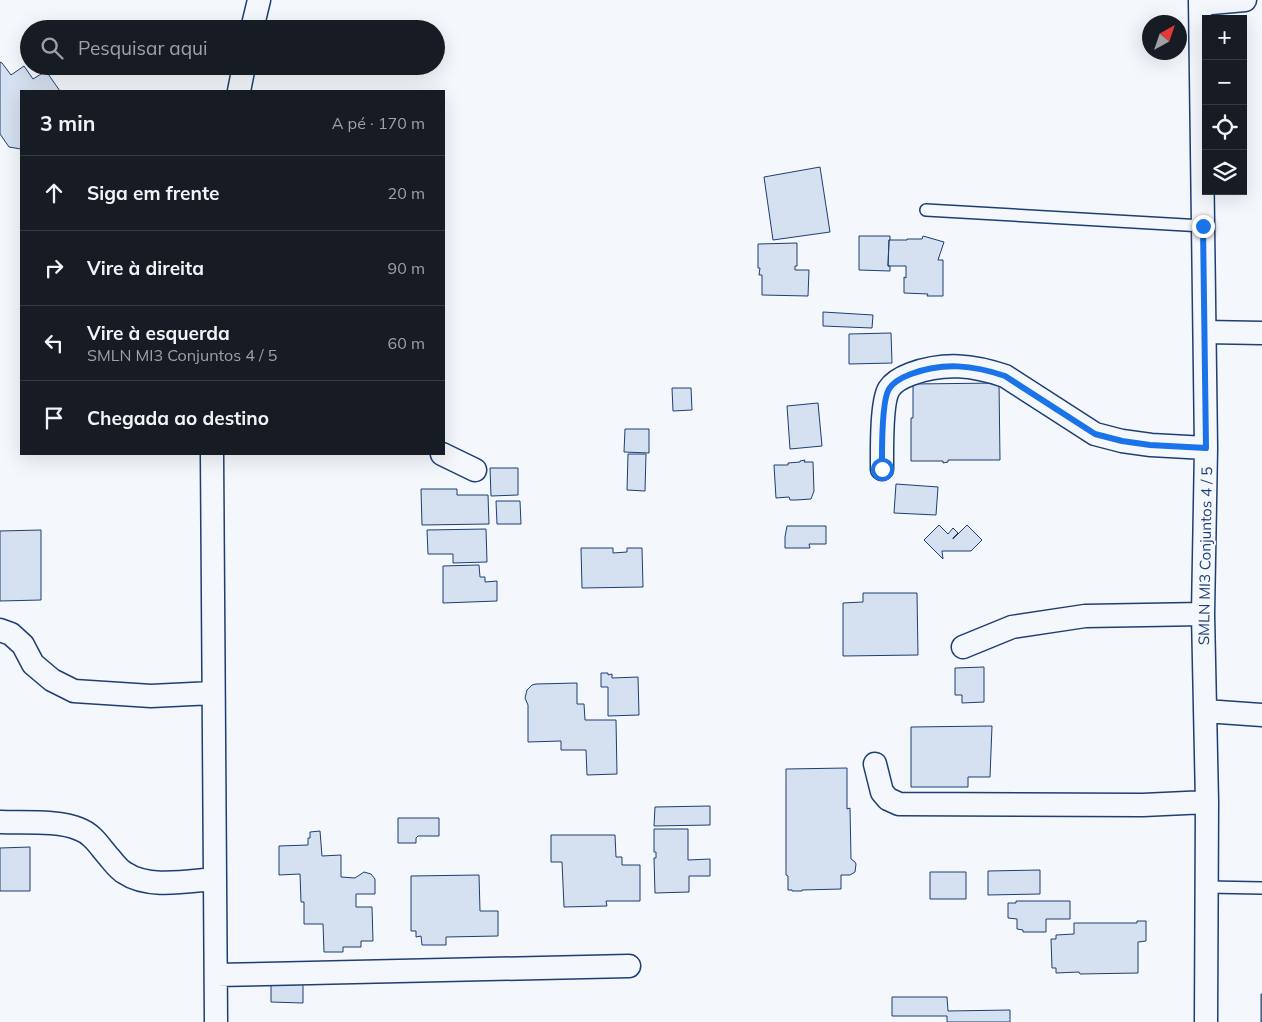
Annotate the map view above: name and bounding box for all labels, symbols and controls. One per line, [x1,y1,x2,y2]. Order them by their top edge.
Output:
north arrow [1142,15,1187,60]
map controls [1202,15,1247,195]
button: + [1202,15,1247,60]
search box [20,20,445,75]
icon: search [38,34,66,62]
text: Pesquisar aqui [78,36,208,60]
button: − [1202,60,1247,105]
button: locate [1202,105,1247,150]
text: 3 min [40,110,95,136]
text: A pé · 170 m [332,113,425,133]
button: layers [1202,150,1247,195]
icon: ahead [40,179,68,207]
text: Siga em frente [87,181,219,205]
text: 20 m [388,183,425,203]
route end [1192,215,1215,238]
icon: right [40,254,68,282]
text: Vire à direita [87,256,204,280]
text: 90 m [388,258,425,278]
text: Vire à esquerda [87,321,230,345]
icon: left [40,329,68,357]
text: 60 m [388,333,425,353]
text: SMLN MI3 Conjuntos 4 / 5 [87,345,277,365]
icon: arrive [40,404,68,432]
text: Chegada ao destino [87,406,269,430]
route start [871,458,894,481]
street label: SMLN MI3 Conjuntos 4 / 5 [1194,467,1216,645]

